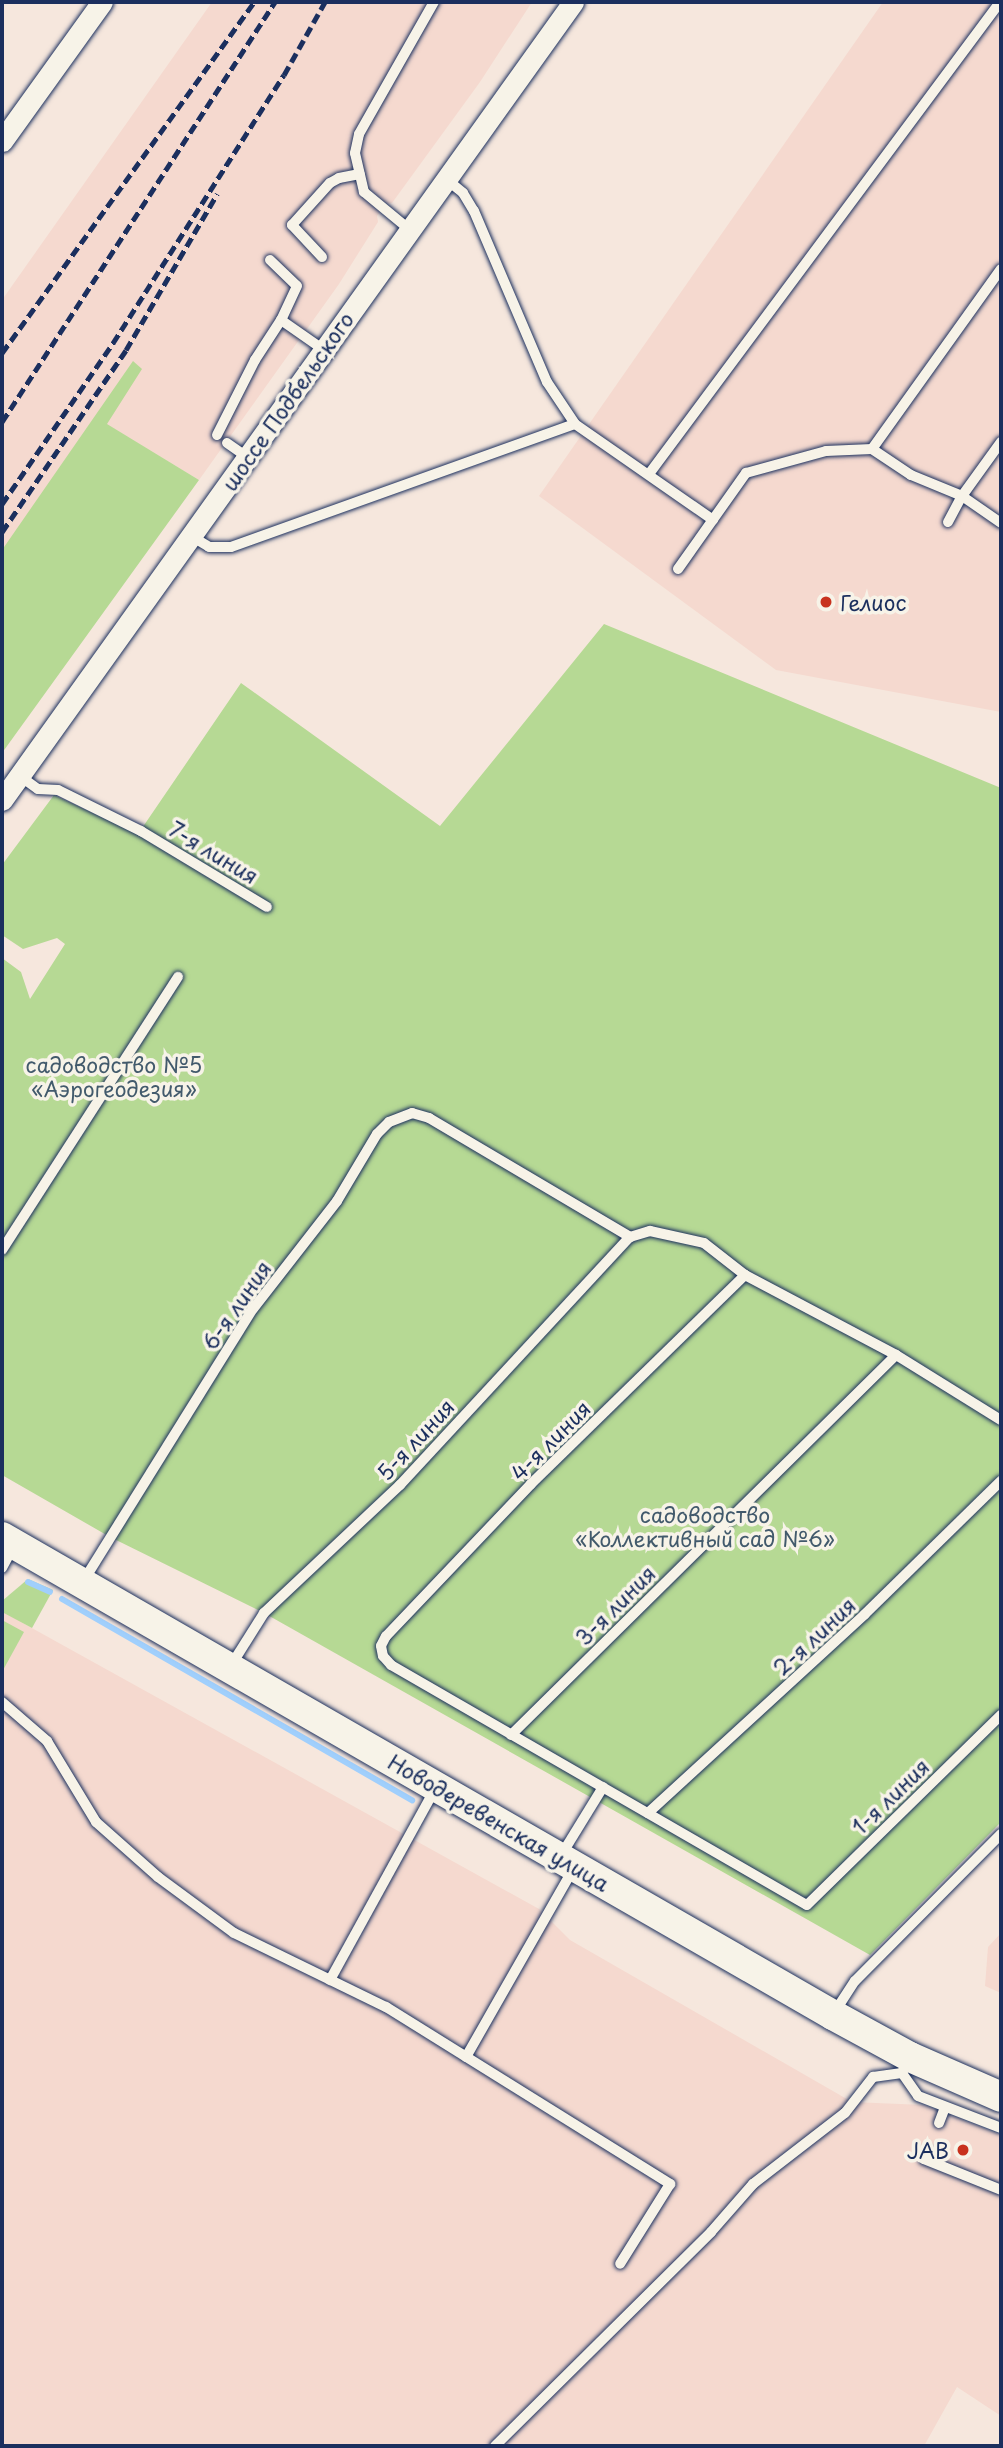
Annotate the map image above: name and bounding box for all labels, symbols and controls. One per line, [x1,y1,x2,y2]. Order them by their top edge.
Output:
street label: шоссе Подбельского [216,307,358,495]
place label: Гелиос [840,589,906,615]
marker: Гелиос [818,594,834,610]
street label: 7-я линия [165,816,263,888]
park label: садоводство №5 «Аэрогеодезия» [26,1051,202,1101]
street label: 6-я линия [196,1255,276,1355]
street label: 5-я линия [371,1393,459,1485]
street label: 4-я линия [505,1395,595,1485]
park label: садоводство «Коллективный сад №6» [575,1501,835,1551]
street label: 3-я линия [570,1560,660,1650]
street label: 2-я линия [768,1592,860,1680]
street label: Новодеревенская улица [384,1748,614,1896]
street label: 1-я линия [846,1753,934,1839]
place label: JAB [907,2137,949,2163]
marker: JAB [955,2142,971,2158]

